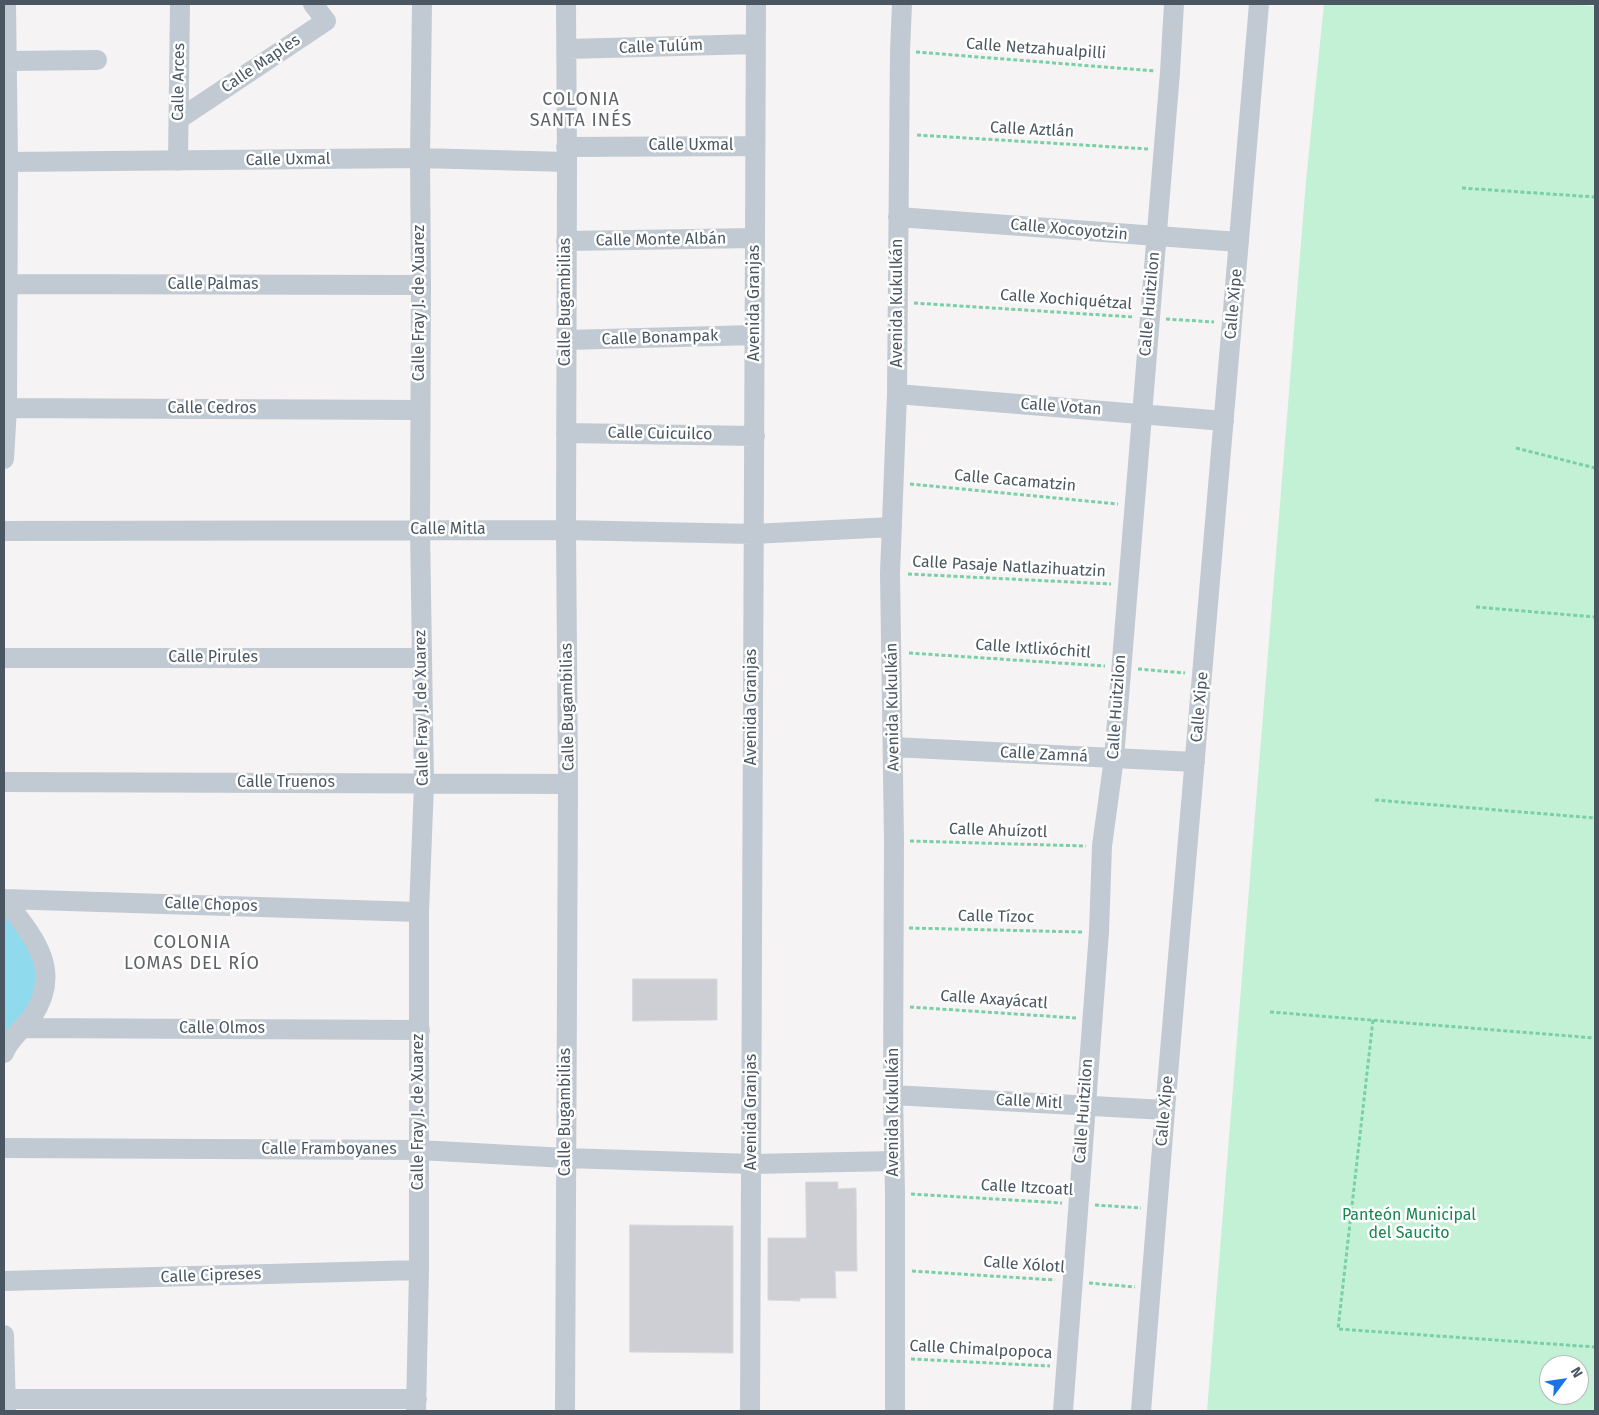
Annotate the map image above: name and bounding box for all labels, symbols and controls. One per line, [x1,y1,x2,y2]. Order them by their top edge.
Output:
street label: Calle Maples [218,31,304,97]
street label: Calle Netzahualpilli [965,35,1107,63]
street label: Calle Tulúm [619,36,703,58]
street label: Calle Arces [169,43,189,121]
district label: COLONIA SANTA INÉS [528,89,634,132]
street label: Calle Aztlán [990,118,1074,142]
street label: Calle Uxmal [649,136,733,156]
street label: Calle Uxmal [245,150,331,170]
street label: Calle Xocoyotzin [1009,215,1129,245]
street label: Calle Fray J. de Xuarez [410,225,430,381]
street label: Calle Monte Albán [596,229,726,251]
street label: Calle Bugambilias [556,238,576,366]
street label: Avenida Kukulkán [888,239,908,367]
street label: Avenida Granjas [745,245,765,361]
street label: Calle Huitzilon [1136,251,1164,357]
street label: Calle Xipe [1221,268,1247,340]
street label: Calle Palmas [168,275,258,295]
street label: Calle Xochiquétzal [999,286,1133,314]
street label: Calle Bonampak [601,326,719,350]
street label: Calle Votan [1020,395,1102,419]
street label: Calle Cedros [167,399,257,419]
street label: Calle Cuicuilco [607,423,713,445]
street label: Calle Cacamatzin [953,466,1077,496]
street label: Calle Mitla [410,520,486,540]
street label: Calle Pasaje Natlazihuatzin [912,552,1106,582]
street label: Calle Fray J. de Xuarez [411,630,433,786]
street label: Calle Ixtlixóchitl [975,635,1091,663]
street label: Avenida Kukulkán [882,642,904,772]
street label: Calle Bugambilias [557,643,579,771]
street label: Calle Pirules [168,648,258,668]
street label: Avenida Granjas [742,649,762,765]
street label: Calle Huitzilon [1104,654,1130,760]
street label: Calle Xipe [1187,671,1213,743]
street label: Calle Zamná [999,743,1089,767]
street label: Calle Truenos [237,773,335,793]
street label: Calle Ahuízotl [948,820,1048,842]
street label: Calle Chopos [164,894,258,916]
street label: Calle Tízoc [958,907,1034,927]
district label: COLONIA LOMAS DEL RÍO [122,932,262,974]
street label: Calle Axayácatl [940,987,1048,1013]
street label: Calle Olmos [179,1019,265,1039]
street label: Calle Fray J. de Xuarez [409,1034,429,1190]
street label: Calle Bugambilias [556,1048,576,1176]
street label: Avenida Kukulkán [884,1048,904,1176]
street label: Avenida Granjas [742,1054,762,1170]
street label: Calle Huitzilon [1071,1058,1097,1164]
street label: Calle Xipe [1152,1075,1178,1147]
street label: Calle Mitl [995,1091,1063,1113]
street label: Calle Framboyanes [261,1140,397,1160]
street label: Calle Itzcoatl [980,1176,1074,1200]
park label: Panteón Municipal del Saucito [1342,1206,1476,1244]
street label: Calle Xólotl [983,1253,1065,1277]
street label: Calle Cipreses [160,1265,262,1287]
street label: Calle Chimalpopoca [909,1337,1053,1363]
north arrow [1539,1355,1589,1405]
text: N [1567,1364,1586,1381]

